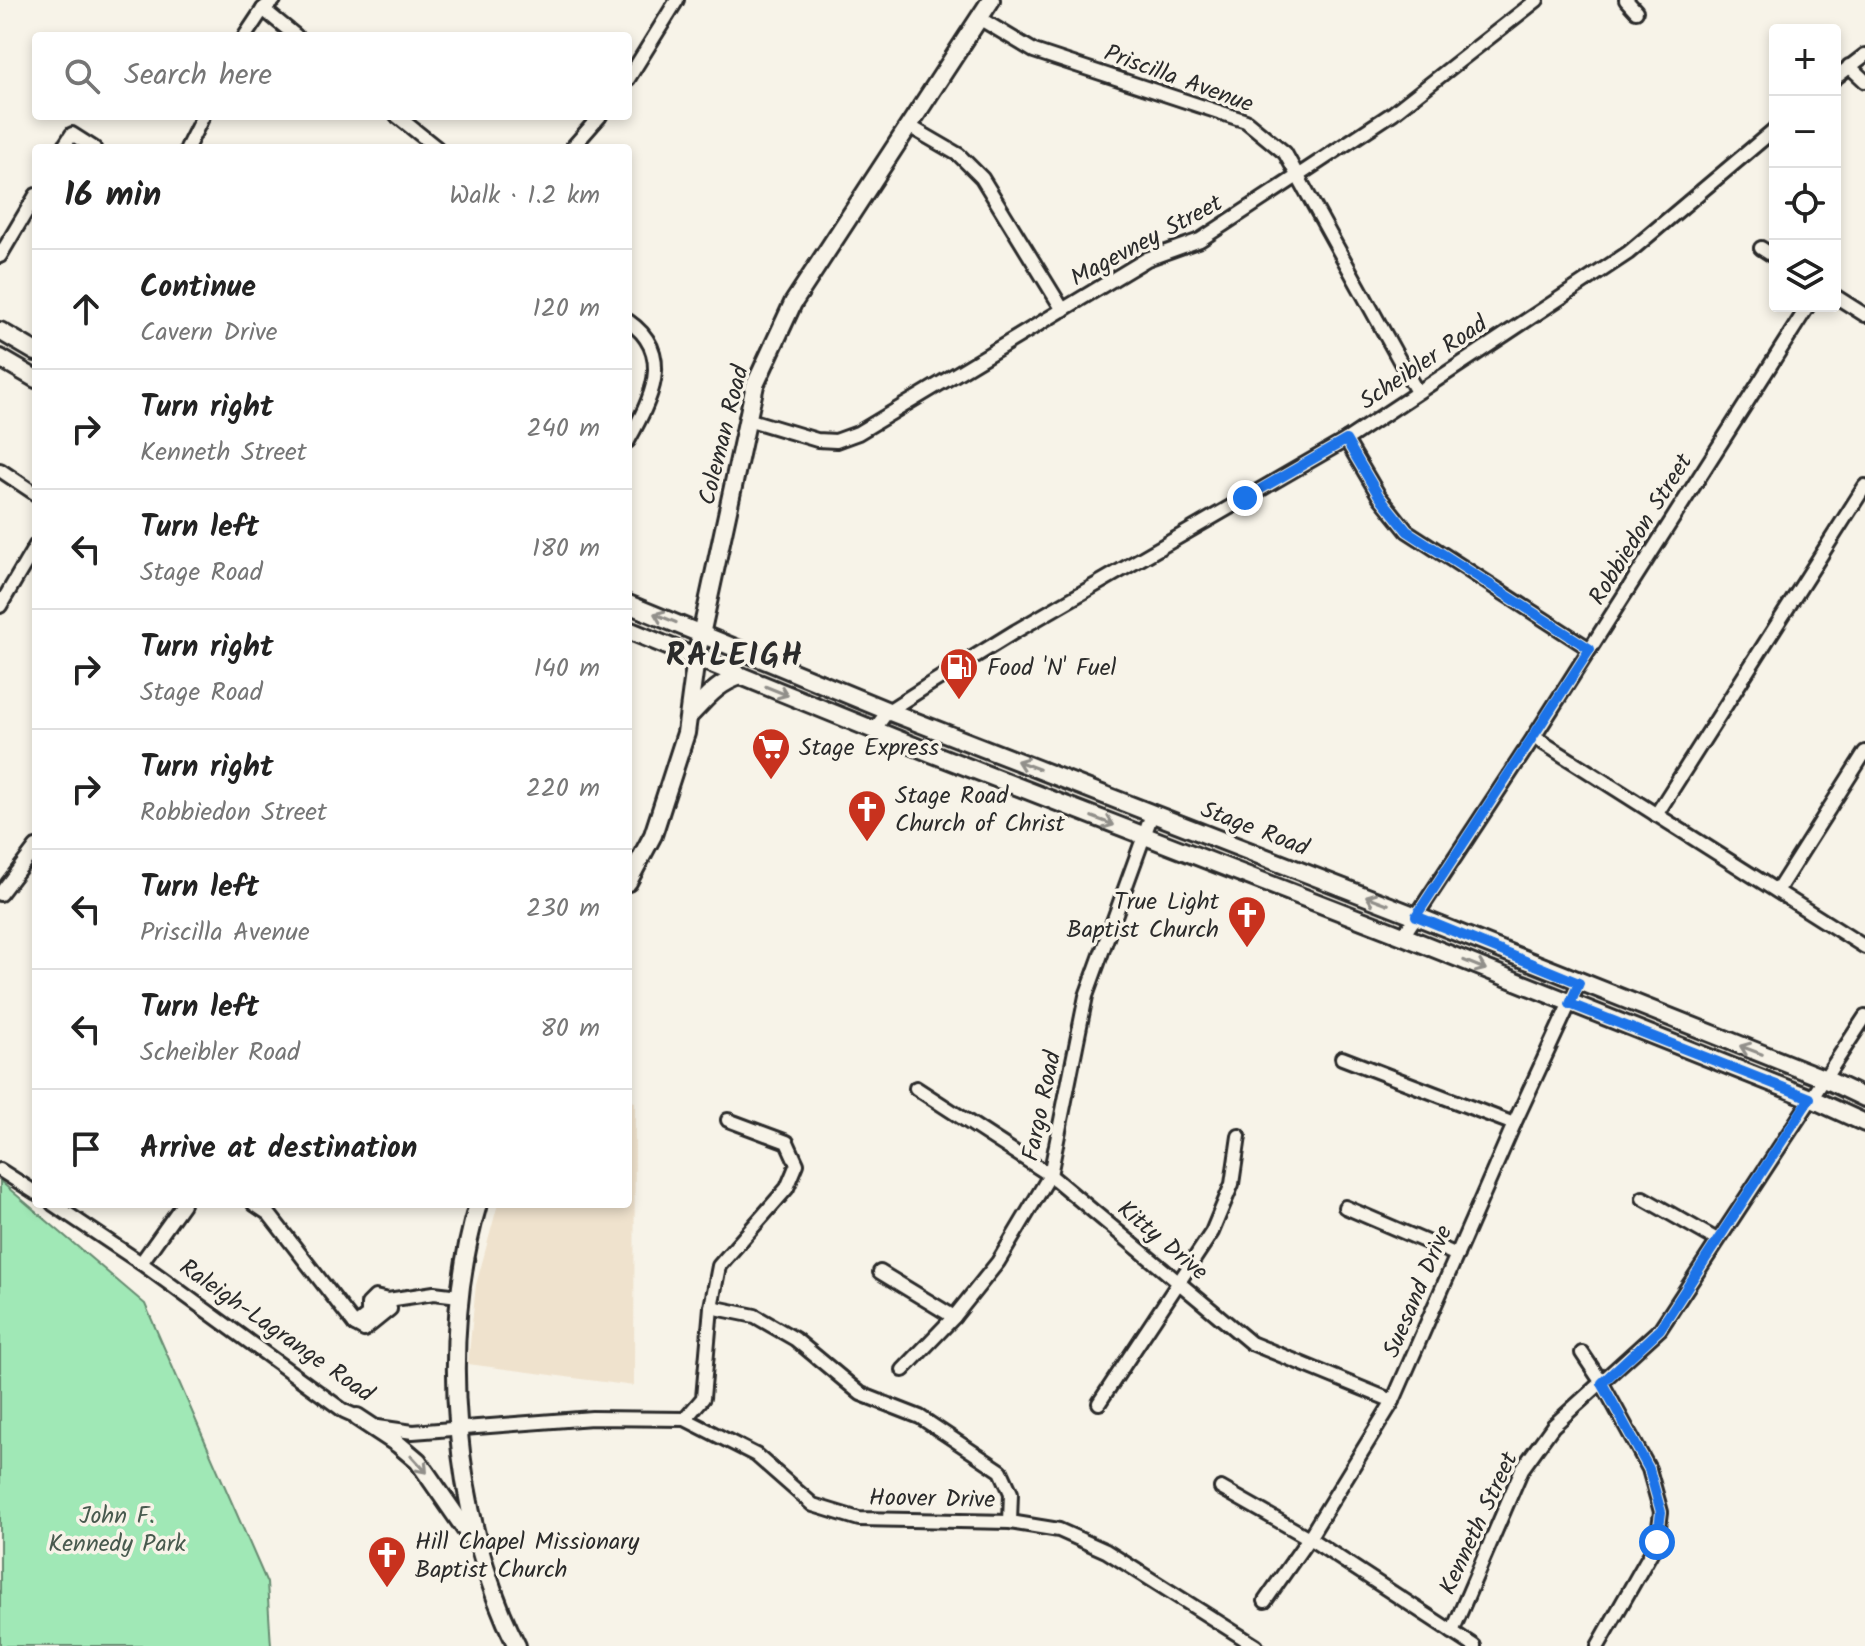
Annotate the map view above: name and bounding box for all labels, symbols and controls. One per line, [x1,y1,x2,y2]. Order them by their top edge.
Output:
map controls [1769,24,1841,312]
button: + [1769,24,1841,96]
search box [32,32,632,120]
street label: Priscilla Avenue [1098,34,1259,125]
text: Search here [124,52,272,100]
icon: search [60,54,104,98]
button: − [1769,96,1841,168]
button: locate [1769,168,1841,240]
text: 16 min [64,169,161,223]
text: Walk · 1.2 km [449,175,600,217]
street label: Magevney Street [1063,184,1231,298]
button: layers [1769,240,1841,312]
text: Continue [140,264,256,312]
icon: ahead [64,287,108,331]
text: 120 m [533,288,600,330]
street label: Scheibler Road [1352,305,1497,421]
text: Cavern Drive [140,312,278,354]
street label: Coleman Road [688,360,761,509]
text: Turn right [140,384,273,432]
icon: right [64,407,108,451]
text: 240 m [526,408,600,450]
text: Kenneth Street [140,432,307,474]
street label: Robbiedon Street [1579,446,1704,613]
route end [1227,480,1263,516]
text: Turn left [140,504,259,552]
icon: left [64,527,108,571]
text: 180 m [532,528,600,570]
text: Stage Road [140,552,263,594]
one-way arrow [653,610,678,625]
text: Turn right [140,624,273,672]
district label: RALEIGH [666,631,804,682]
fuel station icon: Food 'N' Fuel [938,646,980,701]
icon: right [64,647,108,691]
text: 140 m [533,648,600,690]
place label: Food 'N' Fuel [987,649,1117,688]
text: Stage Road [140,672,263,714]
one-way arrow [764,684,789,699]
supermarket icon: Stage Express [750,726,792,781]
place label: Stage Express [799,729,939,768]
text: Turn right [140,744,273,792]
one-way arrow [1016,757,1040,771]
icon: right [64,767,108,811]
text: 220 m [526,768,600,810]
place label: Stage Road Church of Christ [895,777,1066,844]
church icon: Stage Road Church of Christ [846,788,888,843]
street label: Stage Road [1195,791,1315,868]
text: Robbiedon Street [140,792,327,834]
one-way arrow [1090,815,1115,829]
text: Turn left [140,864,259,912]
place label: True Light Baptist Church [1067,883,1220,950]
icon: left [64,887,108,931]
text: 230 m [526,888,600,930]
one-way arrow [1365,892,1390,907]
church icon: True Light Baptist Church [1226,894,1268,949]
text: Priscilla Avenue [140,912,310,954]
one-way arrow [1462,959,1487,973]
text: Turn left [140,984,259,1032]
icon: left [64,1007,108,1051]
text: 80 m [540,1008,600,1050]
text: Scheibler Road [140,1032,300,1074]
one-way arrow [1739,1042,1764,1056]
street label: Fargo Road [1012,1047,1073,1165]
text: Arrive at destination [140,1125,417,1173]
icon: arrive [64,1127,108,1171]
street label: Kitty Drive [1108,1191,1217,1291]
street label: Suesand Drive [1373,1219,1464,1364]
street label: Raleigh-Lagrange Road [170,1249,383,1414]
street label: Kenneth Street [1429,1445,1530,1602]
one-way arrow [409,1454,427,1474]
street label: Hoover Drive [868,1479,996,1520]
park label: John F. Kennedy Park [48,1497,187,1564]
place label: Hill Chapel Missionary Baptist Church [415,1523,640,1590]
route start [1639,1524,1675,1560]
church icon: Hill Chapel Missionary Baptist Church [366,1534,408,1589]

